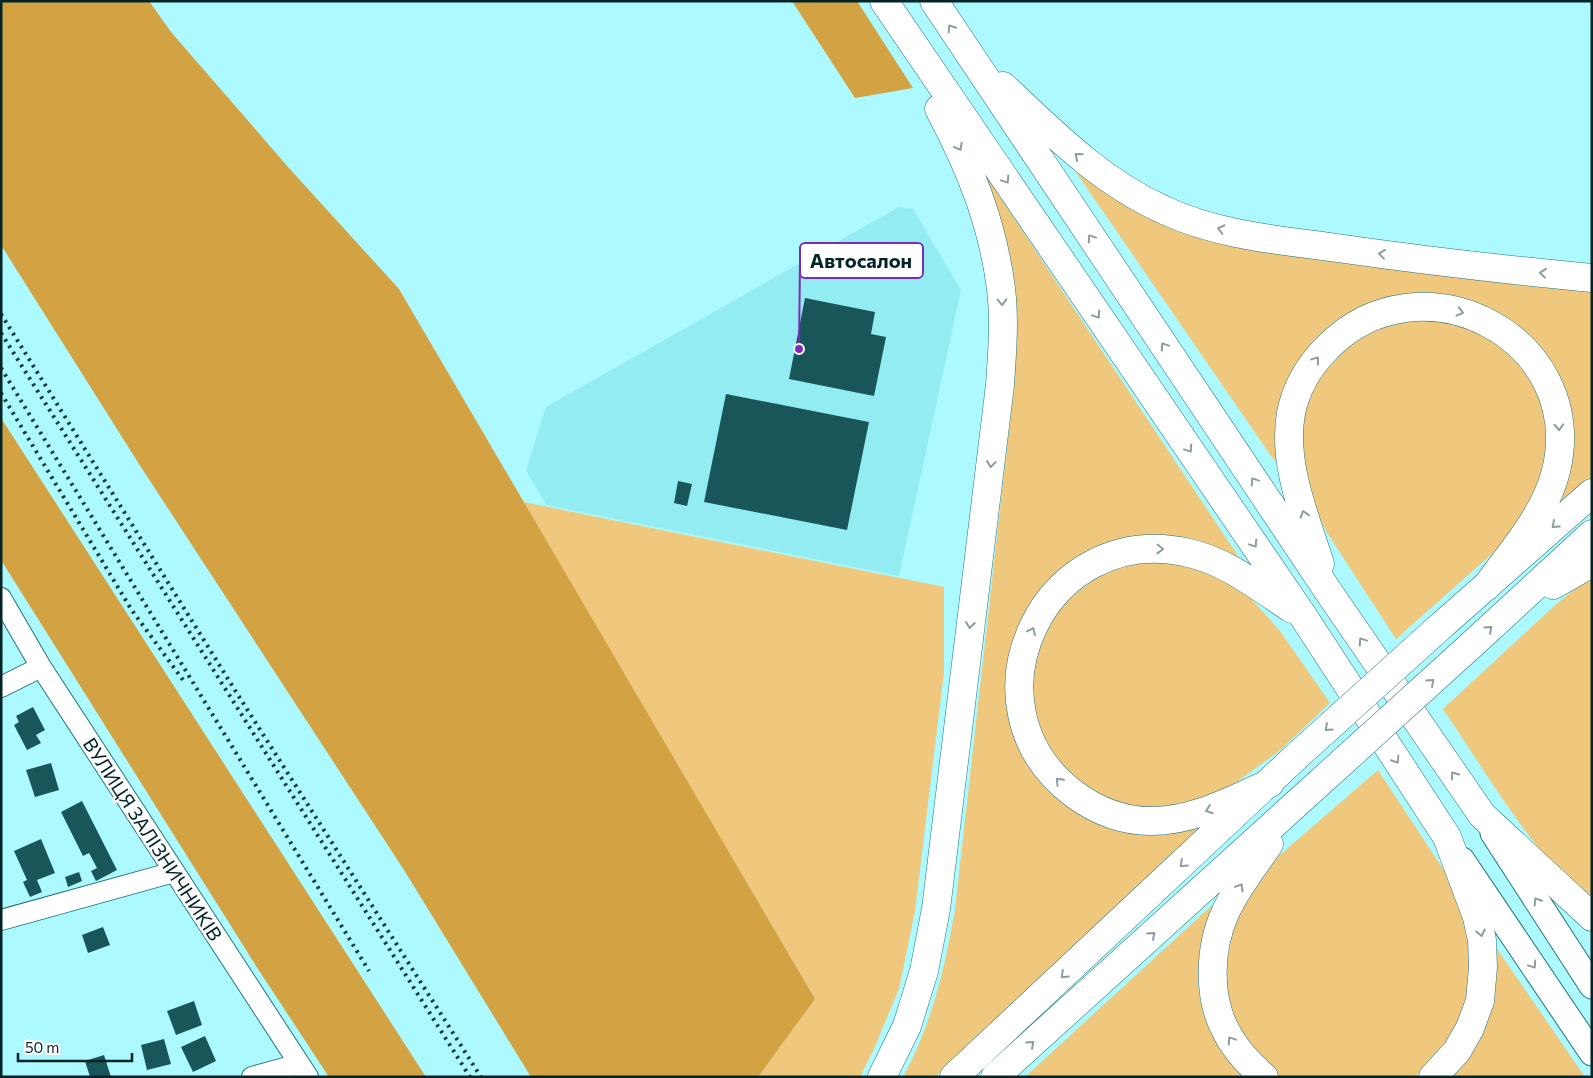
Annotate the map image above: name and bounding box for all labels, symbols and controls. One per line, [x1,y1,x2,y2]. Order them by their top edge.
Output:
one-way arrow [948,24,957,33]
one-way arrow [953,142,963,151]
one-way arrow [1075,153,1084,161]
one-way arrow [1000,175,1009,184]
one-way arrow [1217,224,1226,235]
one-way arrow [1088,234,1097,244]
callout: Автосалон [800,243,923,278]
text: Автосалон [810,248,912,272]
one-way arrow [1377,249,1385,260]
one-way arrow [1539,268,1547,279]
one-way arrow [996,299,1007,307]
one-way arrow [1456,306,1464,316]
one-way arrow [1091,309,1100,318]
one-way arrow [1160,342,1170,351]
one-way arrow [1310,356,1319,366]
one-way arrow [1553,424,1564,432]
one-way arrow [1183,443,1192,453]
one-way arrow [986,461,997,469]
one-way arrow [1251,477,1260,487]
one-way arrow [1300,511,1310,519]
one-way arrow [1552,519,1561,528]
one-way arrow [1248,538,1257,548]
one-way arrow [1156,544,1164,554]
one-way arrow [966,621,976,630]
one-way arrow [1484,626,1493,635]
one-way arrow [1025,627,1036,636]
one-way arrow [1359,637,1368,647]
one-way arrow [1426,678,1435,687]
one-way arrow [1324,722,1333,731]
street label: ВУЛИЦЯ ЗАЛІЗНИЧНИКІВ [79,733,227,945]
one-way arrow [1390,754,1400,763]
one-way arrow [1451,771,1460,781]
one-way arrow [1056,778,1065,787]
one-way arrow [1205,804,1214,814]
one-way arrow [1179,858,1188,867]
one-way arrow [1233,884,1243,893]
one-way arrow [1534,897,1543,907]
one-way arrow [1475,928,1485,937]
one-way arrow [1146,932,1155,941]
one-way arrow [1527,959,1536,969]
one-way arrow [1061,969,1070,978]
scale bar [18,1030,131,1062]
one-way arrow [1228,1037,1238,1046]
text: 50 m [25,1038,59,1056]
one-way arrow [1025,1041,1034,1050]

